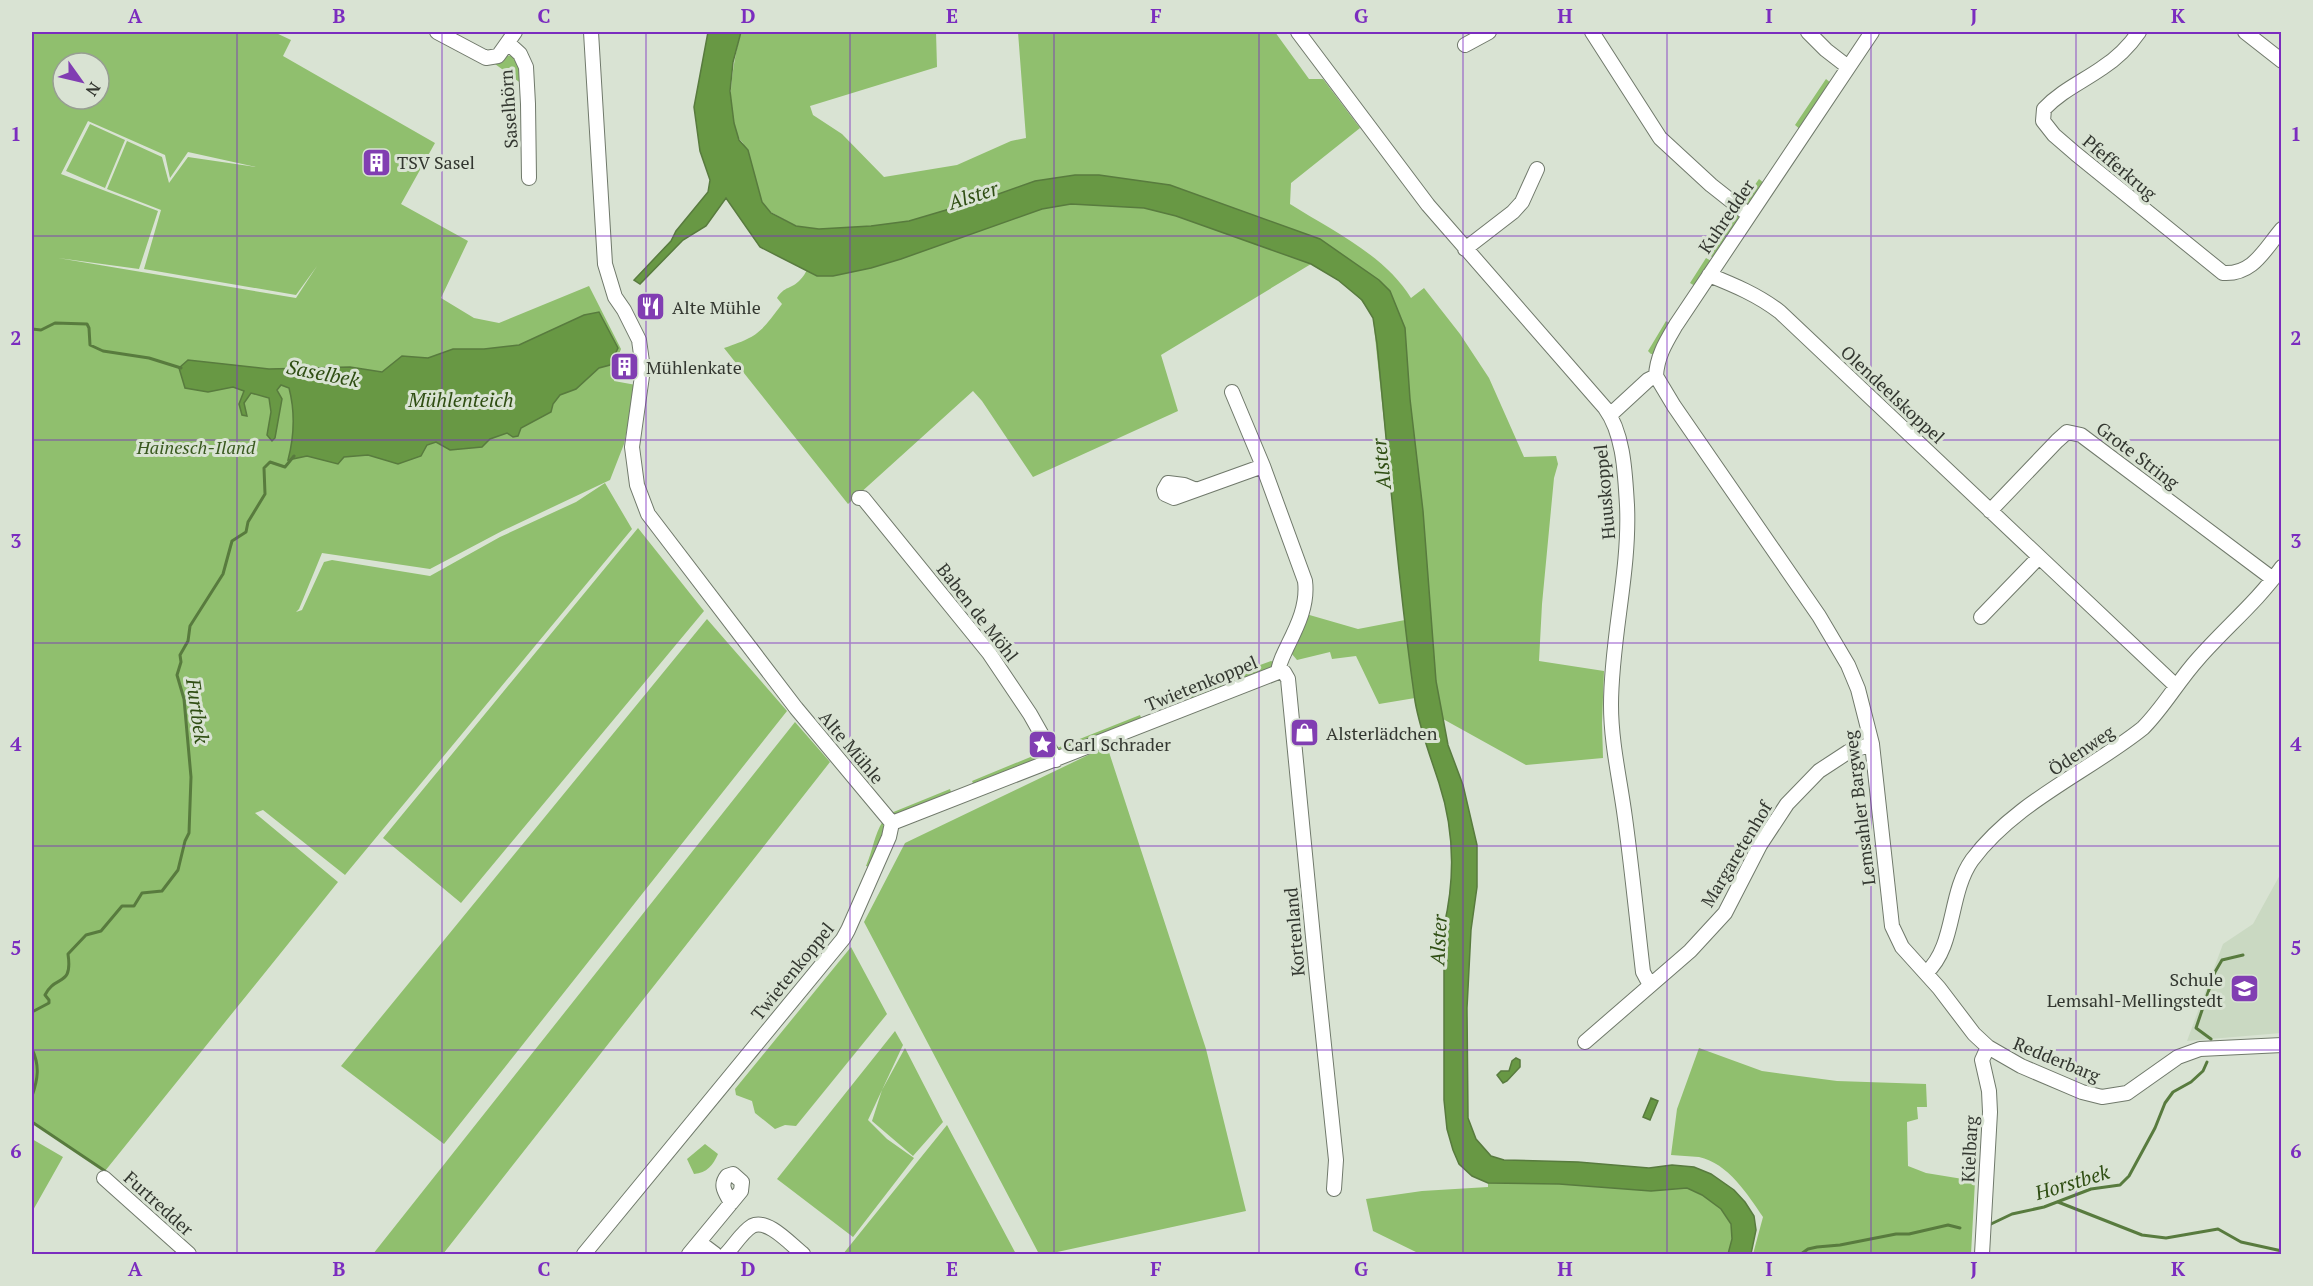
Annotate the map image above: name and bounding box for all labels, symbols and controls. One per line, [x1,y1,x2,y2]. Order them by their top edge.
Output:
text: A [128,2,143,29]
text: B [333,2,346,29]
text: C [537,2,551,29]
text: D [741,2,755,29]
text: E [946,2,958,29]
text: F [1150,2,1162,29]
text: G [1354,2,1368,29]
text: H [1557,2,1573,29]
text: I [1765,2,1773,29]
text: J [1970,2,1978,29]
text: K [2171,2,2186,29]
north arrow [51,51,111,111]
street label: Saselhörn [493,68,523,149]
text: N [81,78,106,101]
text: 1 [10,120,22,147]
text: 1 [2290,120,2302,147]
street label: Pfefferkrug [2078,129,2162,205]
building icon: TSV Sasel [360,146,392,178]
place label: TSV Sasel [397,150,475,174]
water label: Alster [944,174,1003,216]
street label: Kuhredder [1692,174,1760,258]
restaurant icon: Alte Mühle [635,291,667,323]
place label: Alte Mühle [672,295,761,319]
text: 2 [10,324,22,351]
text: 2 [2290,324,2302,351]
street label: Olendeelskoppel [1836,340,1950,448]
building icon: Mühlenkate [609,351,641,383]
water label: Saselbek [284,353,362,393]
place label: Mühlenkate [646,355,742,379]
water label: Mühlenteich [407,386,514,413]
street label: Grote String [2092,416,2185,494]
park label: Hainesch-Iland [136,435,256,459]
water label: Alster [1365,436,1397,492]
street label: Huuskoppel [1588,443,1620,541]
text: 3 [10,527,22,554]
text: 3 [2290,527,2302,554]
street label: Baben de Möhl [932,558,1024,666]
street label: Twietenkoppel [1141,650,1261,716]
water label: Furtbek [180,676,216,746]
street label: Alte Mühle [814,705,890,789]
shop icon: Alsterlädchen [1289,717,1321,749]
street label: Ödenweg [2043,719,2119,781]
place label: Alsterlädchen [1326,721,1438,745]
place icon: Carl Schrader [1026,728,1058,760]
street label: Lemsahler Bargweg [1838,729,1880,887]
text: 4 [10,730,22,757]
text: 4 [2290,730,2302,757]
place label: Carl Schrader [1063,732,1171,756]
street label: Margaretenhof [1695,795,1778,911]
street label: Kortenland [1278,886,1310,978]
water label: Alster [1423,913,1453,967]
street label: Twietenkoppel [745,917,839,1025]
text: 5 [10,934,22,961]
text: 5 [2290,934,2302,961]
place label: Schule Lemsahl-Mellingstedt [2047,967,2223,1012]
school or university icon: Schule Lemsahl-Mellingstedt [2228,973,2260,1005]
street label: Redderbarg [2010,1031,2104,1087]
street label: Kielbarg [1955,1114,1983,1183]
text: 6 [10,1137,22,1164]
text: 6 [2290,1137,2302,1164]
water label: Horstbek [2030,1158,2113,1206]
street label: Furtredder [119,1165,199,1241]
text: A [128,1255,143,1282]
text: B [333,1255,346,1282]
text: C [537,1255,551,1282]
text: D [741,1255,755,1282]
text: E [946,1255,958,1282]
text: F [1150,1255,1162,1282]
text: G [1354,1255,1368,1282]
text: H [1557,1255,1573,1282]
text: I [1765,1255,1773,1282]
text: J [1970,1255,1978,1282]
text: K [2171,1255,2186,1282]

